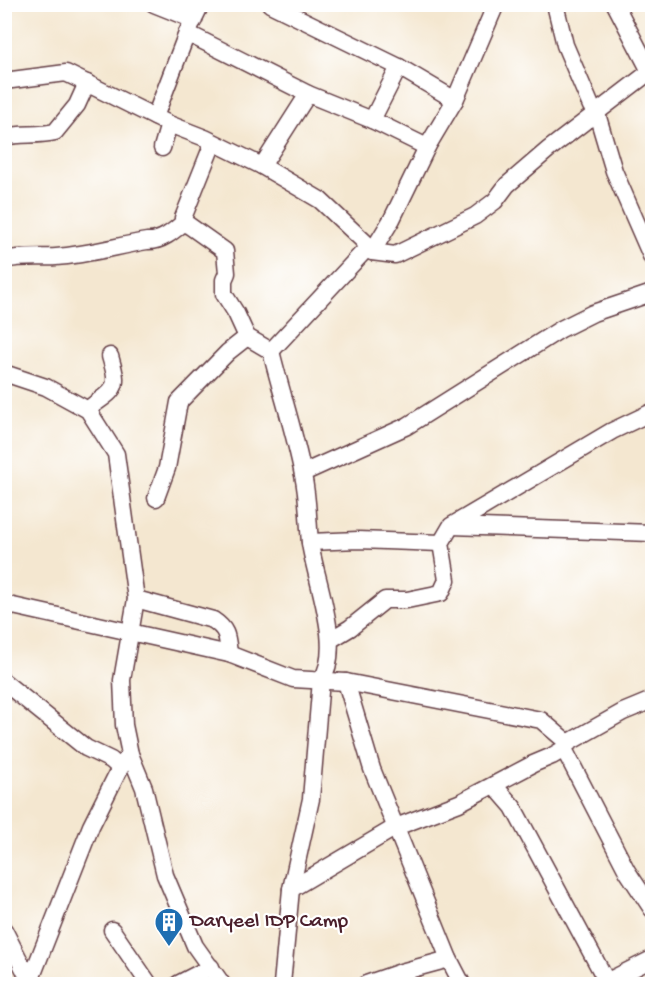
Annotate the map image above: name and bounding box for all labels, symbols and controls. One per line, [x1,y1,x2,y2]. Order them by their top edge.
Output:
building icon: Daryeel IDP Camp [153,906,185,948]
place label: Daryeel IDP Camp [188,910,349,935]

